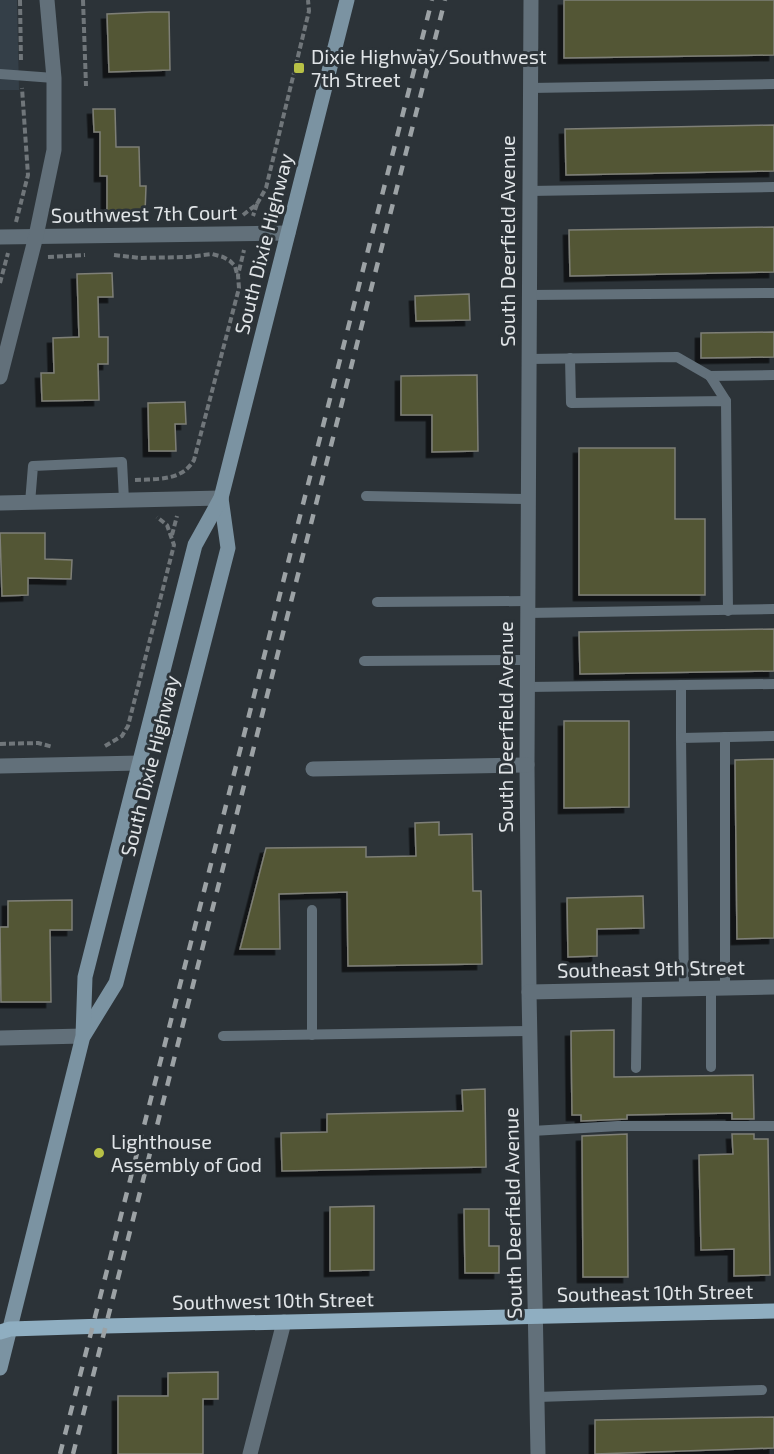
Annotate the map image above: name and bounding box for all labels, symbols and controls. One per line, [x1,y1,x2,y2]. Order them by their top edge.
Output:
place label: Dixie Highway/Southwest 7th Street [311,44,547,91]
marker: Dixie Highway/Southwest 7th Street [292,61,306,75]
street label: South Deerfield Avenue [495,135,519,347]
street label: South Dixie Highway [229,150,297,337]
street label: Southwest 7th Court [51,199,238,227]
street label: South Deerfield Avenue [493,621,517,833]
street label: South Dixie Highway [115,672,183,859]
street label: Southeast 9th Street [557,954,746,982]
street label: South Deerfield Avenue [498,1107,526,1319]
place label: Lighthouse Assembly of God [111,1129,262,1176]
marker: Lighthouse Assembly of God [92,1146,106,1160]
street label: Southeast 10th Street [557,1278,754,1306]
street label: Southwest 10th Street [172,1286,375,1314]

